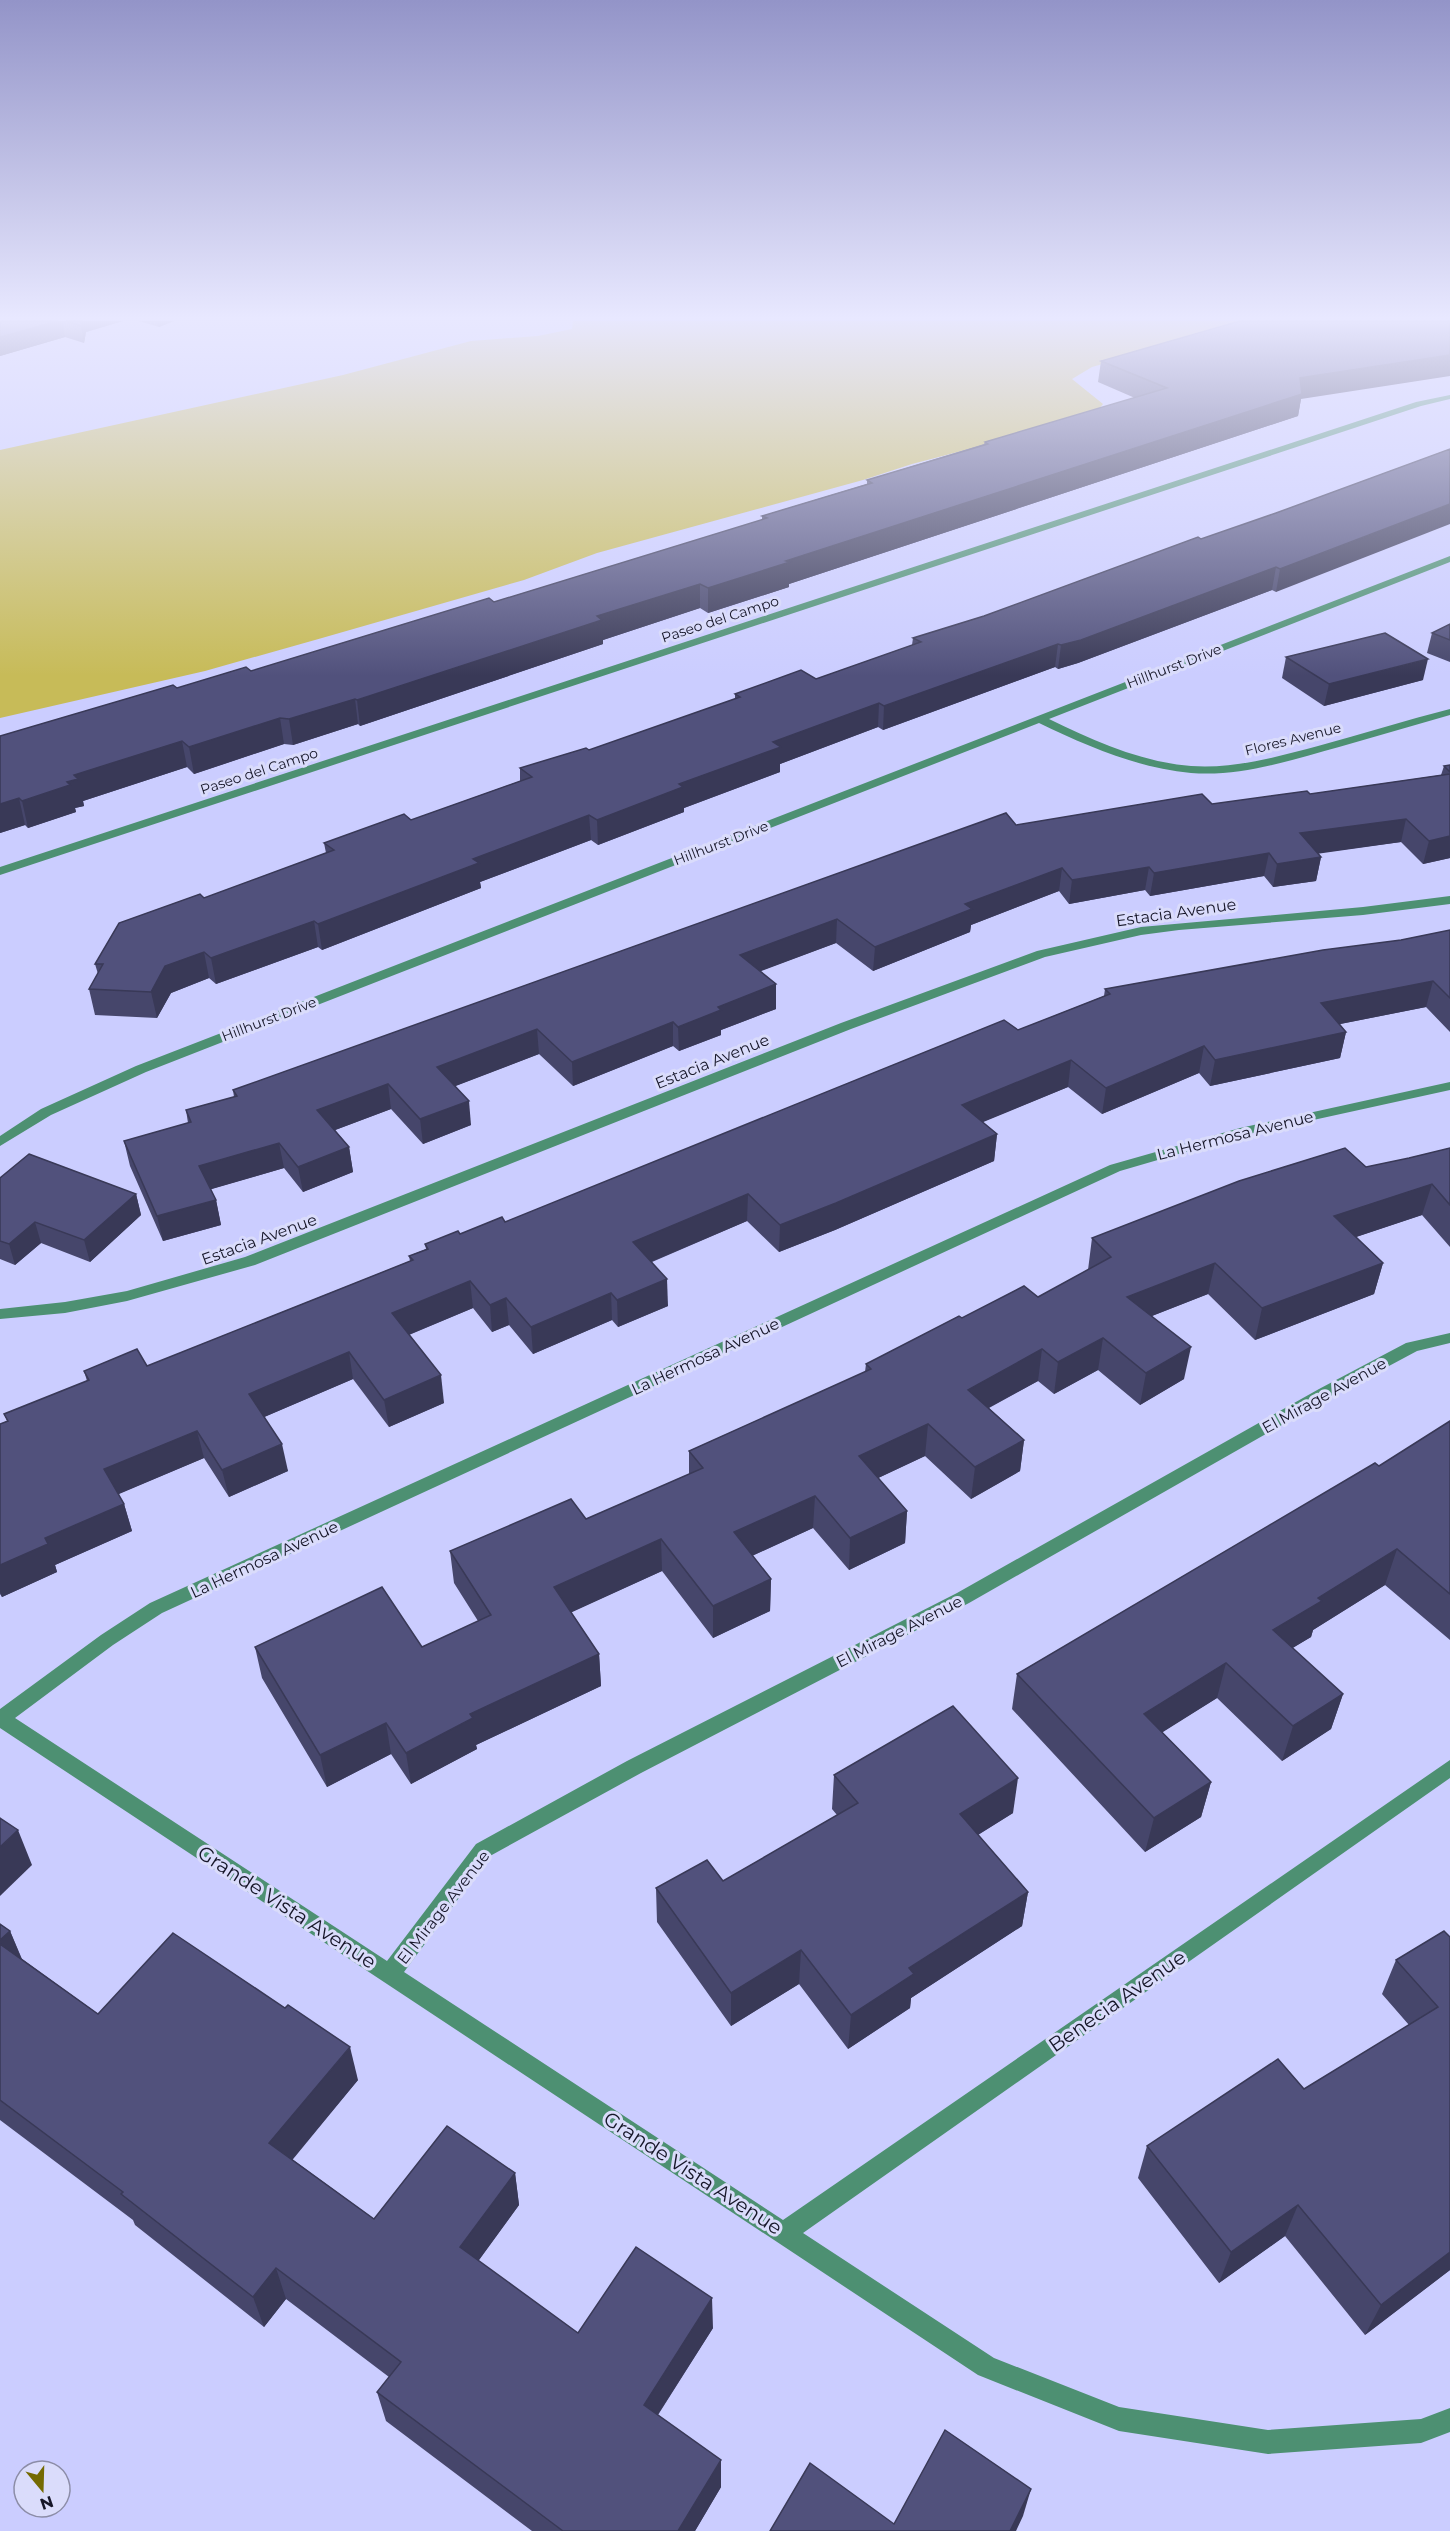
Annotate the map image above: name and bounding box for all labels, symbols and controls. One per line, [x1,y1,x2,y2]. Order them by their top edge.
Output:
street label: Paseo del Campo [659,591,781,646]
street label: Hillhurst Drive [1124,640,1224,692]
street label: Flores Avenue [1243,718,1343,760]
street label: Paseo del Campo [198,743,320,798]
street label: Hillhurst Drive [671,817,771,869]
street label: Estacia Avenue [1115,895,1237,930]
street label: Hillhurst Drive [219,993,319,1045]
street label: Estacia Avenue [652,1030,772,1093]
street label: La Hermosa Avenue [1155,1107,1315,1164]
street label: Estacia Avenue [199,1210,319,1269]
street label: La Hermosa Avenue [628,1314,782,1399]
street label: El Mirage Avenue [1259,1353,1390,1437]
street label: La Hermosa Avenue [187,1517,341,1602]
street label: El Mirage Avenue [833,1591,966,1672]
street label: Grande Vista Avenue [193,1840,381,1974]
street label: El Mirage Avenue [393,1847,494,1968]
street label: Benecia Avenue [1044,1945,1190,2057]
street label: Grande Vista Avenue [599,2106,787,2240]
north arrow [12,2459,72,2519]
text: N [38,2492,56,2514]

